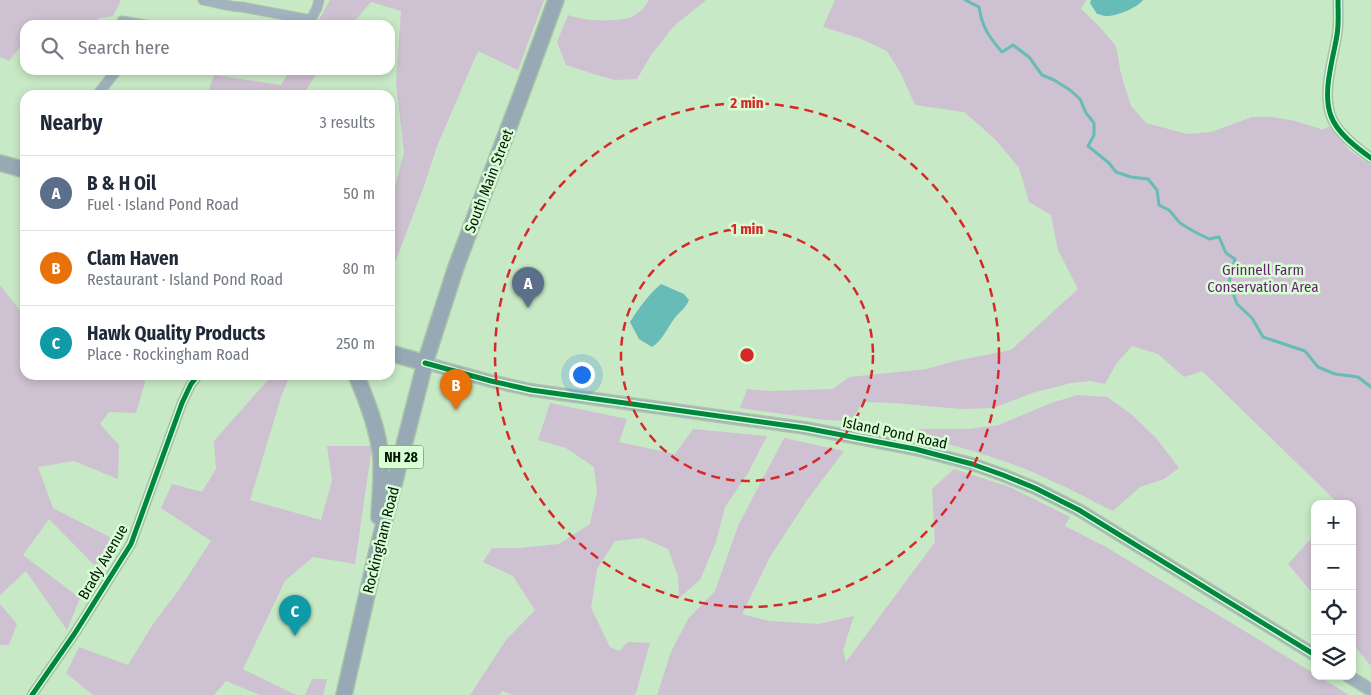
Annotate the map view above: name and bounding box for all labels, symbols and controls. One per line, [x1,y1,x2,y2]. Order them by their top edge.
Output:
search box [20,20,395,75]
icon: search [38,34,66,62]
text: Search here [78,36,170,59]
text: 2 min [729,94,764,112]
text: Nearby [40,110,102,136]
text: 3 results [319,113,375,132]
street label: South Main Street [461,127,517,235]
text: B & H Oil [87,172,156,195]
text: A [52,184,60,203]
text: 50 m [343,184,375,203]
text: Fuel · Island Pond Road [87,195,239,214]
text: 1 min [731,220,763,238]
text: Clam Haven [87,247,179,270]
text: B [52,259,60,278]
text: 80 m [343,259,375,278]
park label: Grinnell Farm Conservation Area [1207,261,1319,296]
pin: A [512,267,544,308]
text: Restaurant · Island Pond Road [87,270,283,289]
text: Hawk Quality Products [87,322,265,345]
text: C [52,334,60,353]
text: 250 m [336,334,375,353]
text: Place · Rockingham Road [87,345,249,364]
centre of rings [738,346,756,364]
your location [569,362,595,388]
pin: B [440,369,472,410]
street label: Island Pond Road [841,413,949,453]
road number: NH 28 [378,446,424,468]
street label: Rockingham Road [359,485,403,595]
map controls [1311,500,1356,680]
button: + [1311,500,1356,545]
street label: Brady Avenue [74,521,132,603]
button: − [1311,545,1356,590]
button: locate [1311,590,1356,635]
pin: C [279,595,311,636]
button: layers [1311,635,1356,680]

